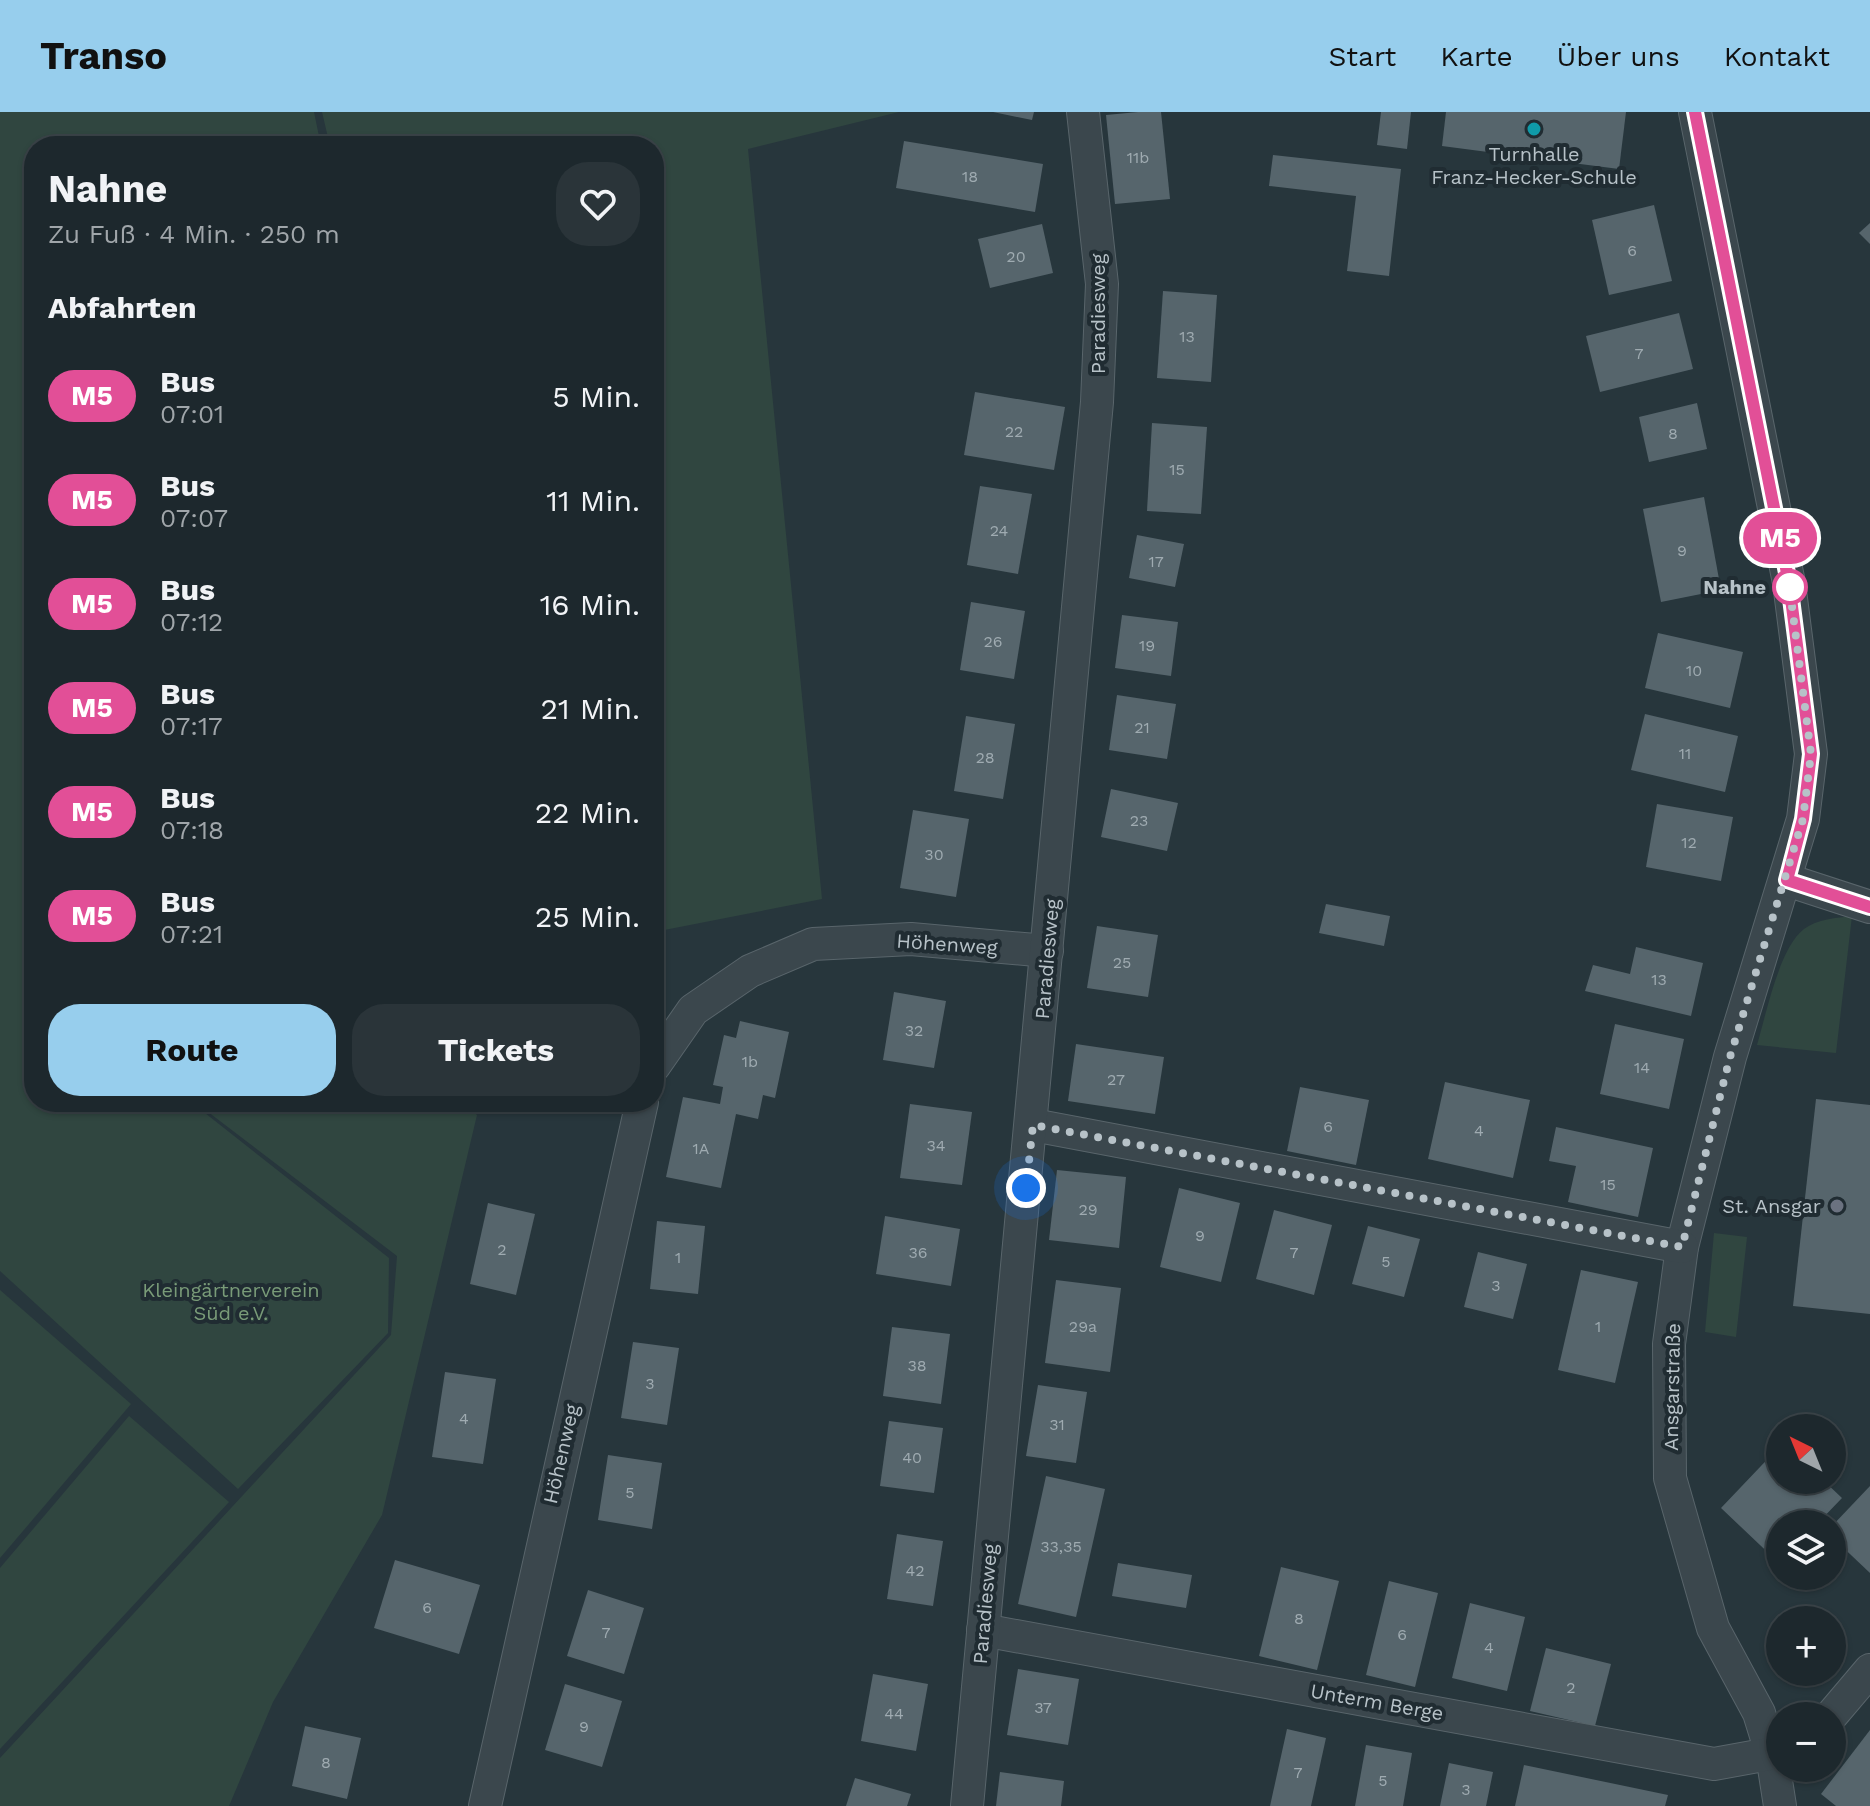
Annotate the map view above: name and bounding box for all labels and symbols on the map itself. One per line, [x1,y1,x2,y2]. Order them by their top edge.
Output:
marker: Turnhalle Franz-Hecker-Schule [1525,120,1543,138]
place label: Turnhalle Franz-Hecker-Schule [1431,142,1637,189]
house number: 11b [1127,148,1149,167]
house number: 18 [962,167,978,186]
house number: 6 [1627,241,1637,260]
house number: 20 [1006,247,1026,266]
street label: Paradiesweg [1086,253,1110,374]
house number: 13 [1179,327,1195,346]
house number: 7 [1635,344,1644,363]
house number: 22 [1005,422,1023,441]
house number: 8 [1668,424,1678,443]
house number: 15 [1169,460,1185,479]
line badge: M5 [1744,512,1816,564]
house number: 24 [990,521,1009,540]
house number: 9 [1677,541,1687,560]
house number: 17 [1148,552,1164,571]
marker: Nahne [1773,570,1807,604]
place label: Nahne [1703,575,1766,599]
house number: 26 [983,632,1003,651]
house number: 19 [1139,636,1155,655]
house number: 10 [1686,661,1702,680]
house number: 21 [1134,718,1150,737]
house number: 11 [1679,744,1691,763]
house number: 28 [975,748,995,767]
house number: 23 [1130,811,1148,830]
house number: 12 [1681,833,1697,852]
house number: 30 [924,845,944,864]
street label: Paradiesweg [1030,898,1064,1020]
street label: Höhenweg [896,928,999,960]
house number: 25 [1113,953,1131,972]
house number: 13 [1651,970,1667,989]
house number: 32 [905,1021,923,1040]
house number: 1b [742,1052,758,1071]
house number: 14 [1634,1058,1650,1077]
house number: 27 [1107,1070,1125,1089]
house number: 6 [1323,1117,1333,1136]
house number: 4 [1474,1121,1484,1140]
house number: 34 [926,1136,946,1155]
house number: 1A [693,1139,710,1158]
your location [1006,1168,1046,1208]
house number: 15 [1600,1175,1616,1194]
place label: St. Ansgar [1722,1194,1821,1218]
marker: St. Ansgar [1828,1197,1846,1215]
house number: 29 [1078,1200,1098,1219]
house number: 9 [1195,1226,1205,1245]
house number: 2 [497,1240,507,1259]
house number: 36 [908,1243,928,1262]
house number: 7 [1290,1243,1299,1262]
house number: 1 [675,1248,681,1267]
house number: 5 [1381,1252,1391,1271]
house number: 3 [1491,1276,1501,1295]
park label: Kleingärtnerverein Süd e.V. [142,1278,320,1325]
house number: 29a [1069,1317,1097,1336]
house number: 1 [1595,1317,1601,1336]
street label: Ansgarstraße [1659,1323,1685,1451]
house number: 38 [907,1356,927,1375]
house number: 3 [645,1374,655,1393]
street label: Höhenweg [538,1402,584,1506]
house number: 4 [459,1409,469,1428]
north arrow [1766,1414,1846,1494]
house number: 31 [1049,1415,1065,1434]
house number: 40 [902,1448,922,1467]
house number: 5 [625,1483,635,1502]
house number: 33,35 [1040,1537,1082,1556]
street label: Paradiesweg [968,1543,1002,1665]
house number: 42 [905,1561,925,1580]
house number: 6 [422,1598,432,1617]
house number: 8 [1294,1609,1304,1628]
house number: 7 [602,1623,611,1642]
house number: 6 [1397,1625,1407,1644]
house number: 4 [1484,1638,1494,1657]
street label: Unterm Berge [1309,1678,1445,1726]
house number: 2 [1566,1678,1576,1697]
house number: 37 [1034,1698,1052,1717]
house number: 44 [884,1704,904,1723]
house number: 9 [579,1717,589,1736]
house number: 8 [321,1753,331,1772]
house number: 7 [1294,1763,1303,1782]
house number: 5 [1378,1771,1388,1790]
house number: 3 [1461,1780,1471,1799]

